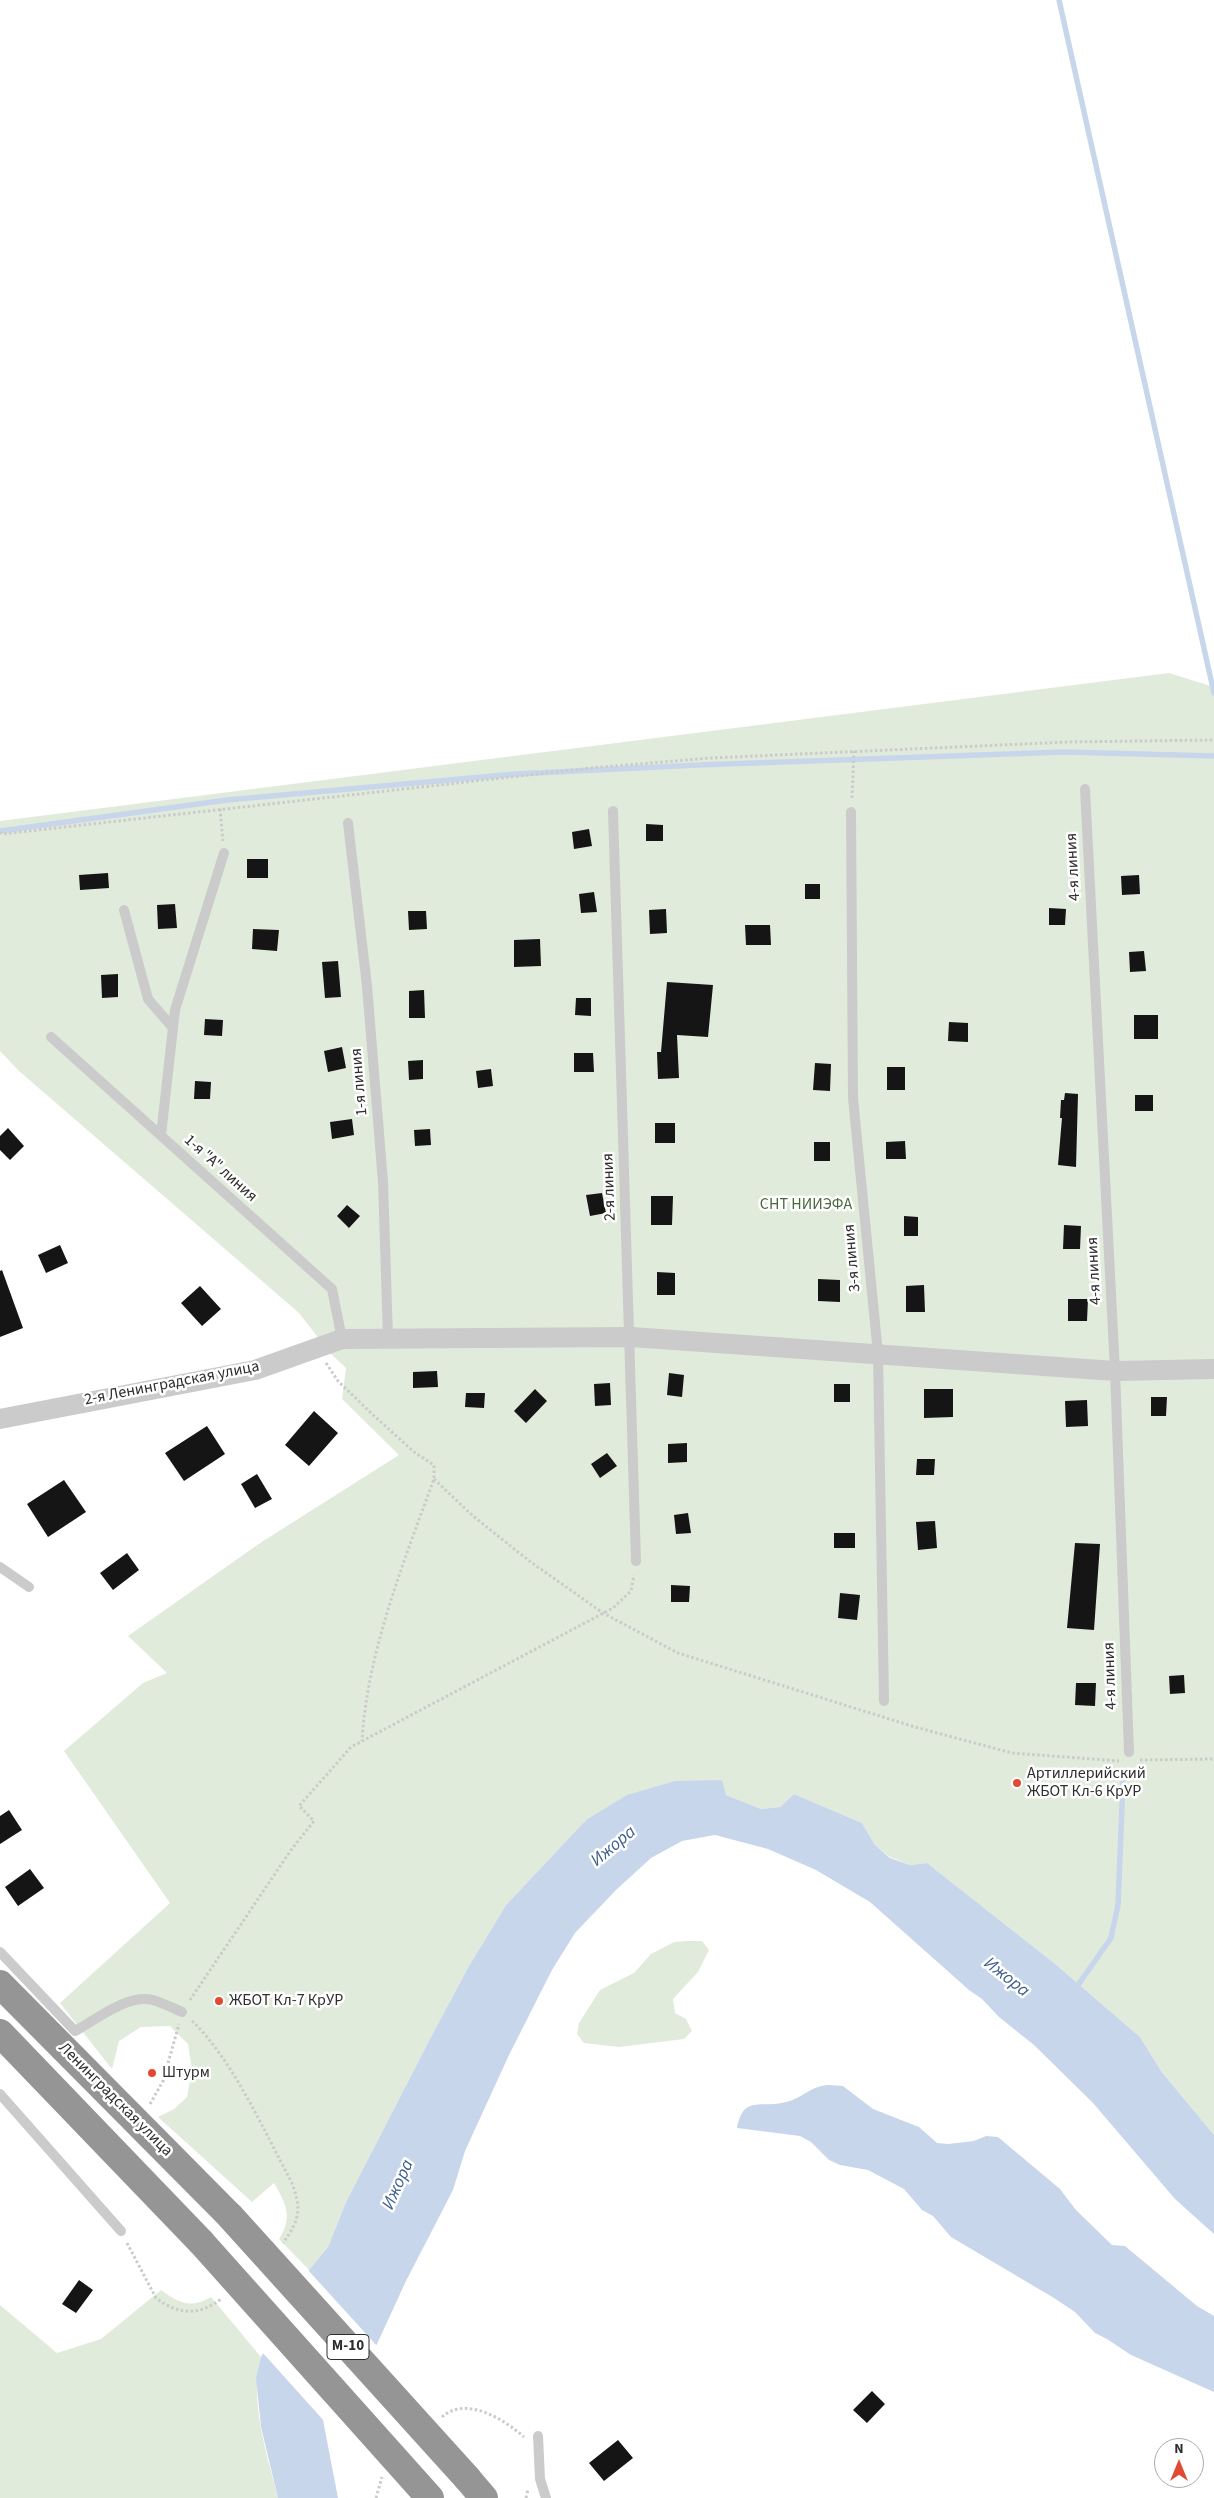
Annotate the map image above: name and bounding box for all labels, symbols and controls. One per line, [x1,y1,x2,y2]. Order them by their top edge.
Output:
street label: 4-я линия [1063,833,1085,901]
street label: 1-я линия [347,1047,373,1117]
street label: 1-я "А" линия [179,1131,261,1207]
street label: 2-я линия [599,1153,621,1221]
park label: СНТ НИИЭФА [760,1195,852,1215]
street label: 3-я линия [840,1223,866,1293]
street label: 4-я линия [1084,1237,1106,1305]
street label: 2-я Ленинградская улица [83,1358,261,1410]
street label: 4-я линия [1100,1642,1122,1710]
place label: Артиллерийский ЖБОТ Кл-6 КрУР [1027,1764,1146,1802]
marker: Артиллерийский ЖБОТ Кл-6 КрУР [1011,1777,1023,1789]
water label: Ижора [587,1822,641,1872]
water label: Ижора [979,1953,1033,2003]
place label: ЖБОТ Кл-7 КрУР [229,1991,343,2011]
marker: ЖБОТ Кл-7 КрУР [213,1995,225,2007]
street label: Ленинградская улица [54,2039,176,2161]
place label: Штурм [162,2063,210,2083]
marker: Штурм [146,2067,158,2079]
water label: Ижора [378,2157,420,2213]
road number: М-10 [327,2334,369,2360]
north arrow [1154,2438,1204,2488]
text: N [1174,2439,1184,2459]

